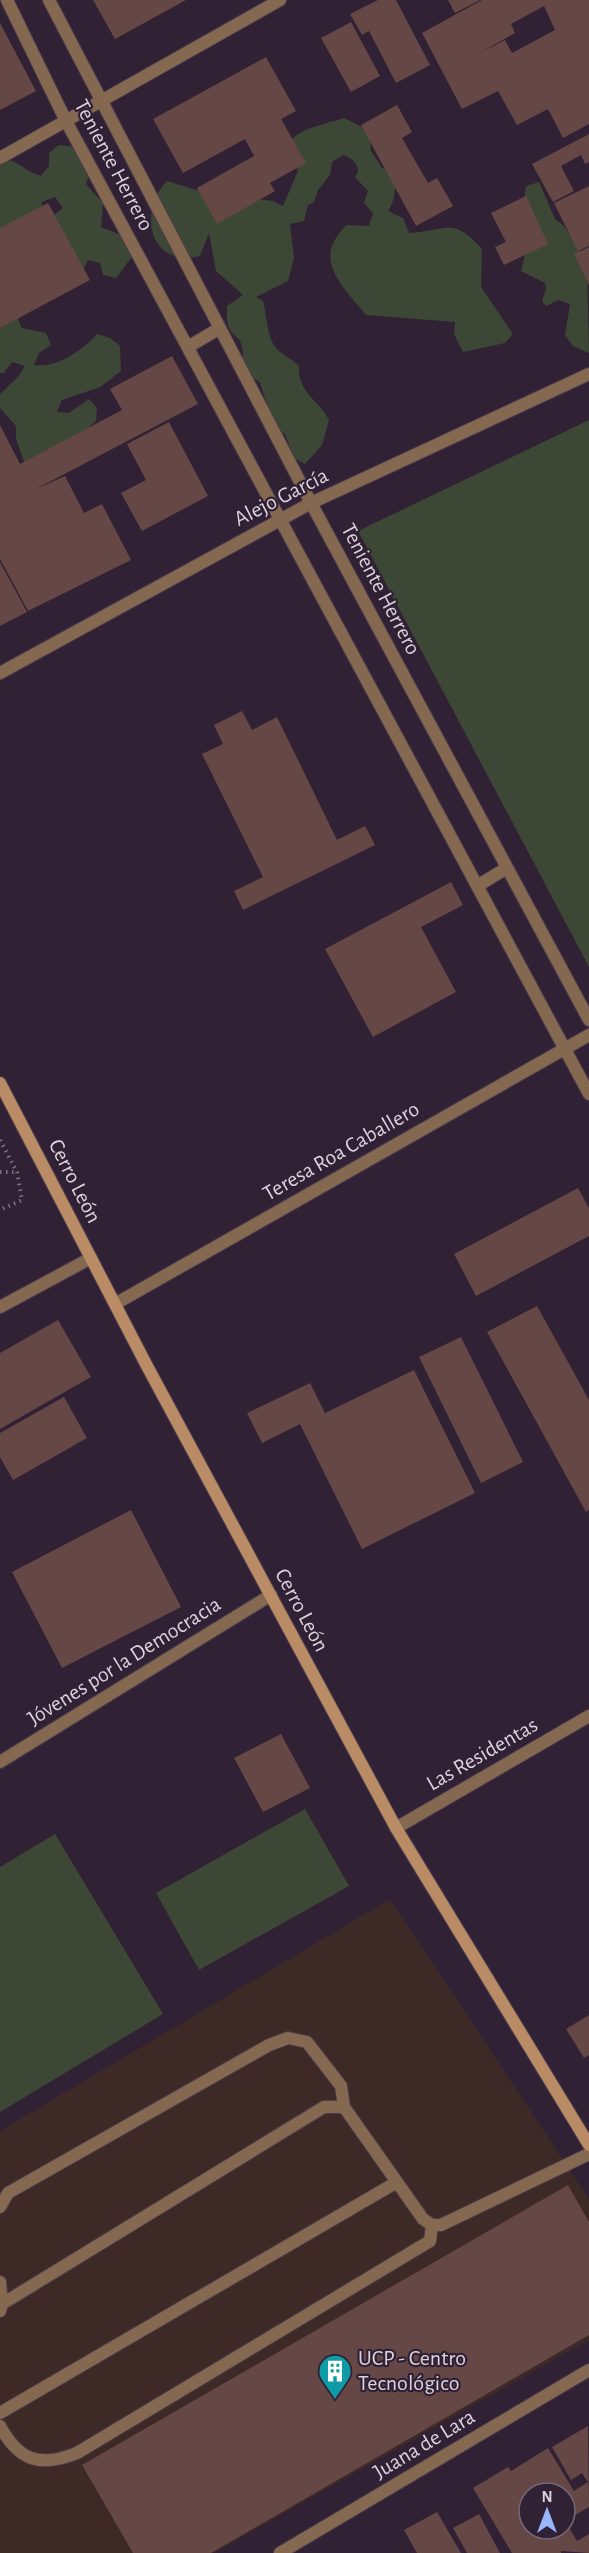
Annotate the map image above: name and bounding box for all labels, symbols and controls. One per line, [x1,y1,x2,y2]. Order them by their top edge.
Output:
street label: Teniente Herrero [70,96,158,234]
street label: Alejo García [230,464,332,530]
street label: Teniente Herrero [337,520,425,658]
street label: Teresa Roa Caballero [259,1097,423,1205]
street label: Cerro León [45,1136,105,1226]
street label: Cerro León [271,1565,333,1655]
street label: Jóvenes por la Democracia [24,1593,224,1729]
street label: Las Residentas [423,1713,541,1795]
place label: UCP - Centro Tecnológico [358,2347,466,2394]
building icon: UCP - Centro Tecnológico [317,2353,353,2400]
street label: Juana de Lara [369,2405,479,2483]
north arrow [517,2481,577,2541]
text: N [541,2489,553,2505]

